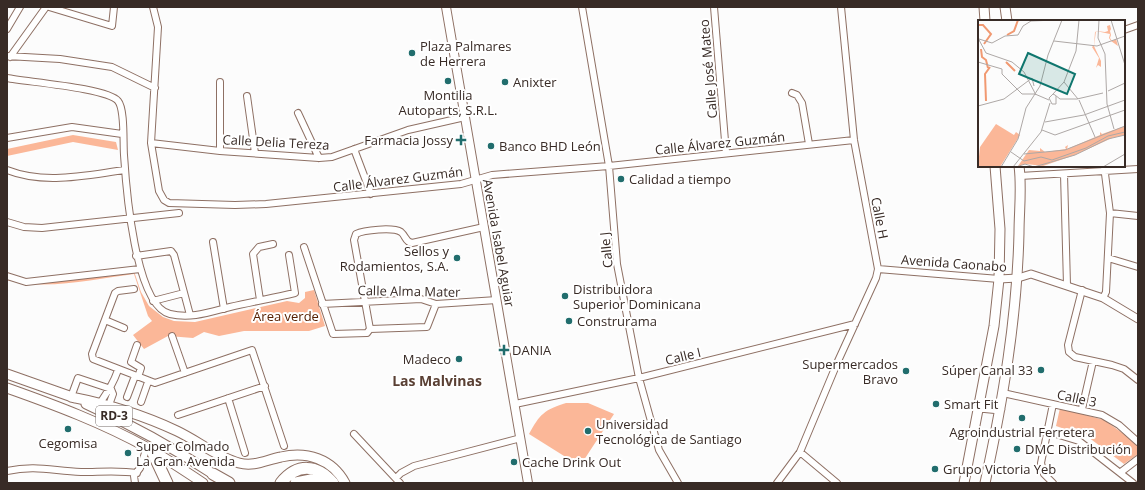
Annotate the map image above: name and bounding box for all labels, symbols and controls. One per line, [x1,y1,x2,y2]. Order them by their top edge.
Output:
street label: Calle José Mateo [695,18,721,119]
inset map [978,20,1125,167]
place label: Plaza Palmares de Herrera [420,37,511,70]
marker: Plaza Palmares de Herrera [407,48,417,58]
place label: Anixter [513,73,557,91]
marker: Montilia Autoparts, S.R.L. [443,76,453,86]
marker: Anixter [500,77,510,87]
place label: Montilia Autoparts, S.R.L. [399,86,497,119]
street label: Calle Álvarez Guzmán [654,127,786,159]
street label: Calle Delia Tereza [222,130,330,154]
place label: Farmacia Jossy [364,131,453,149]
marker: Farmacia Jossy [456,135,466,145]
place label: Banco BHD León [499,137,601,155]
marker: Banco BHD León [486,141,496,151]
street label: Calle Álvarez Guzmán [332,162,464,196]
place label: Calidad a tiempo [629,170,731,188]
marker: Calidad a tiempo [616,174,626,184]
street label: Avenida Isabel Aguiar [479,177,519,309]
street label: Calle H [867,196,893,240]
street label: Calle J [595,231,617,269]
place label: Sellos y Rodamientos, S.A. [340,242,449,275]
street label: Avenida Caonabo [900,250,1008,276]
marker: Sellos y Rodamientos, S.A. [452,253,462,263]
place label: Distribuidora Superior Dominicana [573,280,701,313]
street label: Calle Alma Mater [357,281,461,301]
marker: Distribuidora Superior Dominicana [560,291,570,301]
park label: Área verde [253,307,319,325]
place label: Construrama [577,312,657,330]
marker: Construrama [564,316,574,326]
place label: DANIA [512,341,552,359]
street label: Calle I [663,343,703,369]
marker: DANIA [499,345,509,355]
place label: Madeco [403,350,451,368]
marker: Madeco [454,354,464,364]
place label: Supermercados Bravo [802,355,898,388]
place label: Súper Canal 33 [942,361,1033,379]
marker: Súper Canal 33 [1036,365,1046,375]
marker: Supermercados Bravo [901,366,911,376]
district label: Las Malvinas [392,371,482,390]
street label: Calle 3 [1056,385,1098,411]
place label: Smart Fit [944,395,999,413]
marker: Smart Fit [931,399,941,409]
road number: RD-3 [96,406,132,426]
marker: Agroindustrial Ferretera [1017,413,1027,423]
place label: Universidad Tecnológica de Santiago [596,415,742,448]
place label: Agroindustrial Ferretera [949,423,1095,441]
marker: Cegomisa [63,424,73,434]
marker: Universidad Tecnológica de Santiago [583,426,593,436]
place label: Cegomisa [38,434,98,452]
place label: Super Colmado La Gran Avenida [136,437,235,470]
place label: DMC Distribución [1025,440,1131,458]
marker: DMC Distribución [1012,444,1022,454]
marker: Super Colmado La Gran Avenida [123,448,133,458]
place label: Cache Drink Out [522,453,622,471]
marker: Cache Drink Out [509,457,519,467]
place label: Grupo Victoria Yeb [943,460,1056,478]
marker: Grupo Victoria Yeb [930,464,940,474]

